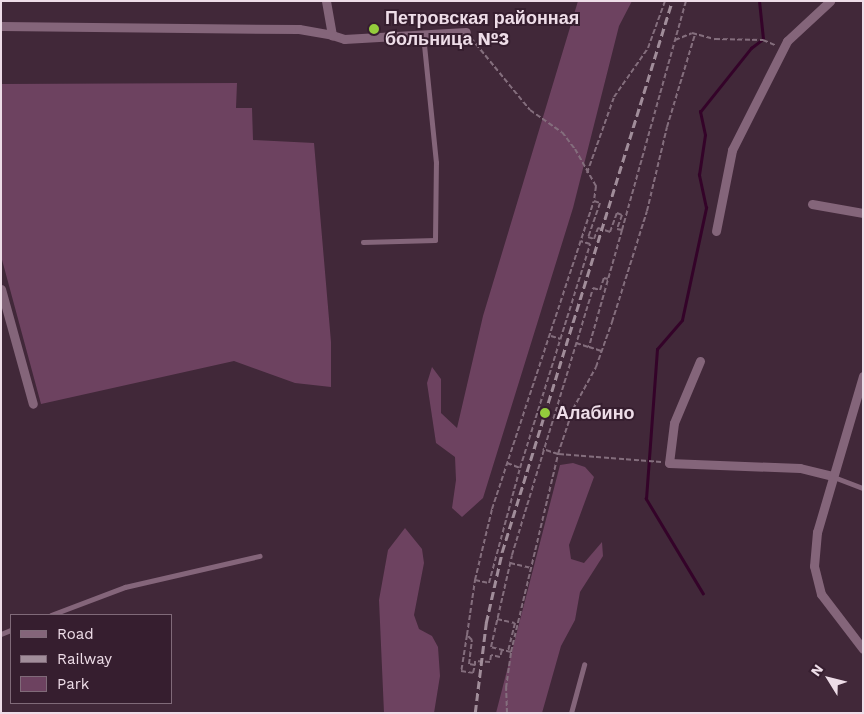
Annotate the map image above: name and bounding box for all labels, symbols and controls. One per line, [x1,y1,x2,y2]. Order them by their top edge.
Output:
place label: Петровская районная больница №3 [385,8,579,50]
marker: Петровская районная больница №3 [367,22,381,36]
place label: Алабино [556,402,634,424]
marker: Алабино [538,406,552,420]
legend [10,614,172,704]
text: Road [57,625,94,643]
text: Railway [57,650,112,668]
north arrow [804,654,854,704]
text: N [807,661,826,679]
text: Park [57,675,89,693]

